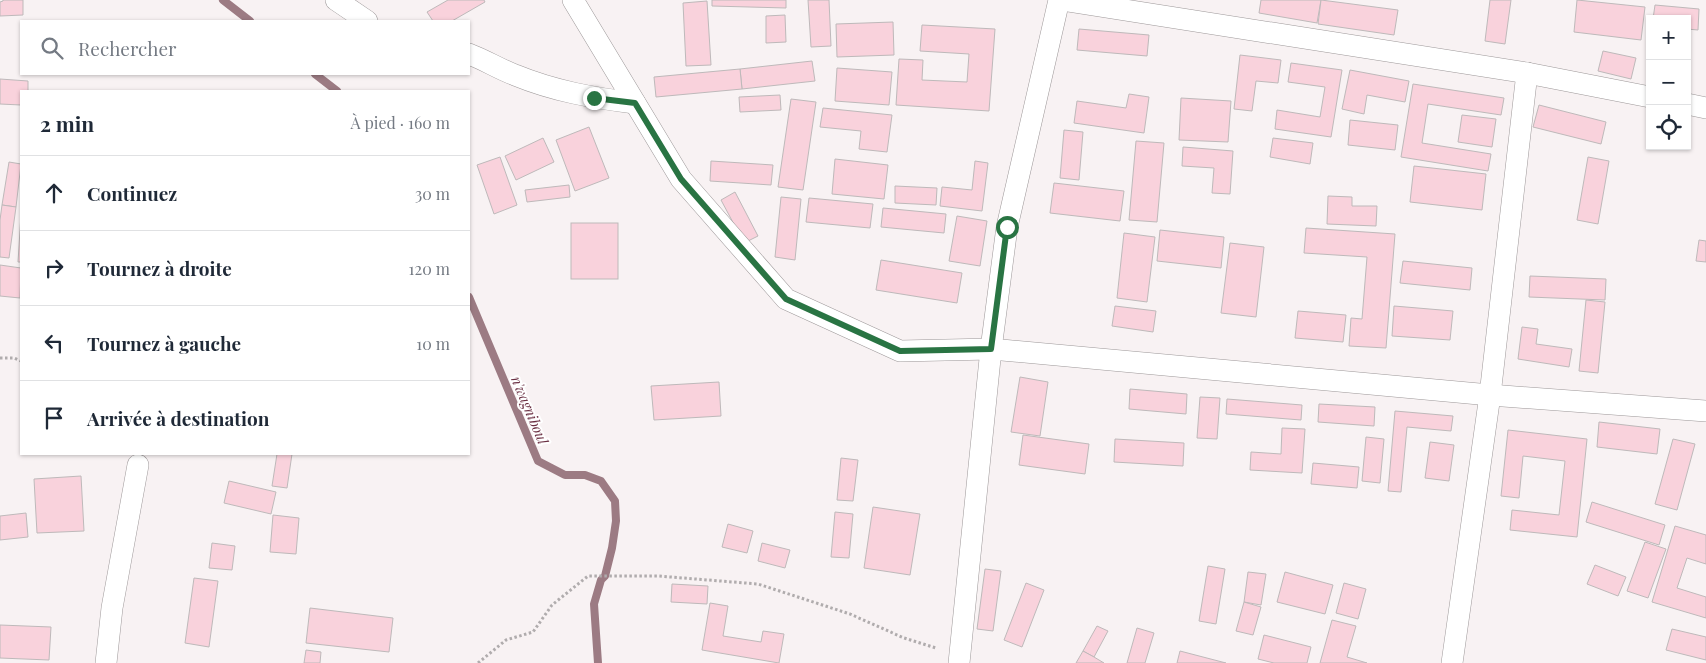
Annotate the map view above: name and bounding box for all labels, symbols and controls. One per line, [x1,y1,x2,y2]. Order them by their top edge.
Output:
map controls [1646,15,1691,150]
button: + [1646,15,1691,60]
search box [20,20,470,75]
icon: search [38,34,66,62]
text: Rechercher [78,35,177,61]
button: − [1646,60,1691,105]
route end [583,87,606,110]
button: locate [1646,105,1691,150]
text: 2 min [40,109,94,137]
text: À pied · 160 m [350,112,450,133]
icon: ahead [40,179,68,207]
text: Continuez [87,180,177,206]
text: 30 m [415,183,450,204]
route start [996,216,1019,239]
icon: right [40,254,68,282]
text: Tournez à droite [87,255,232,281]
text: 120 m [409,258,450,279]
icon: left [40,329,68,357]
text: Tournez à gauche [87,330,241,356]
text: 10 m [416,333,450,354]
water label: n'wagniboul [507,373,553,448]
icon: arrive [40,404,68,432]
text: Arrivée à destination [87,405,269,431]

